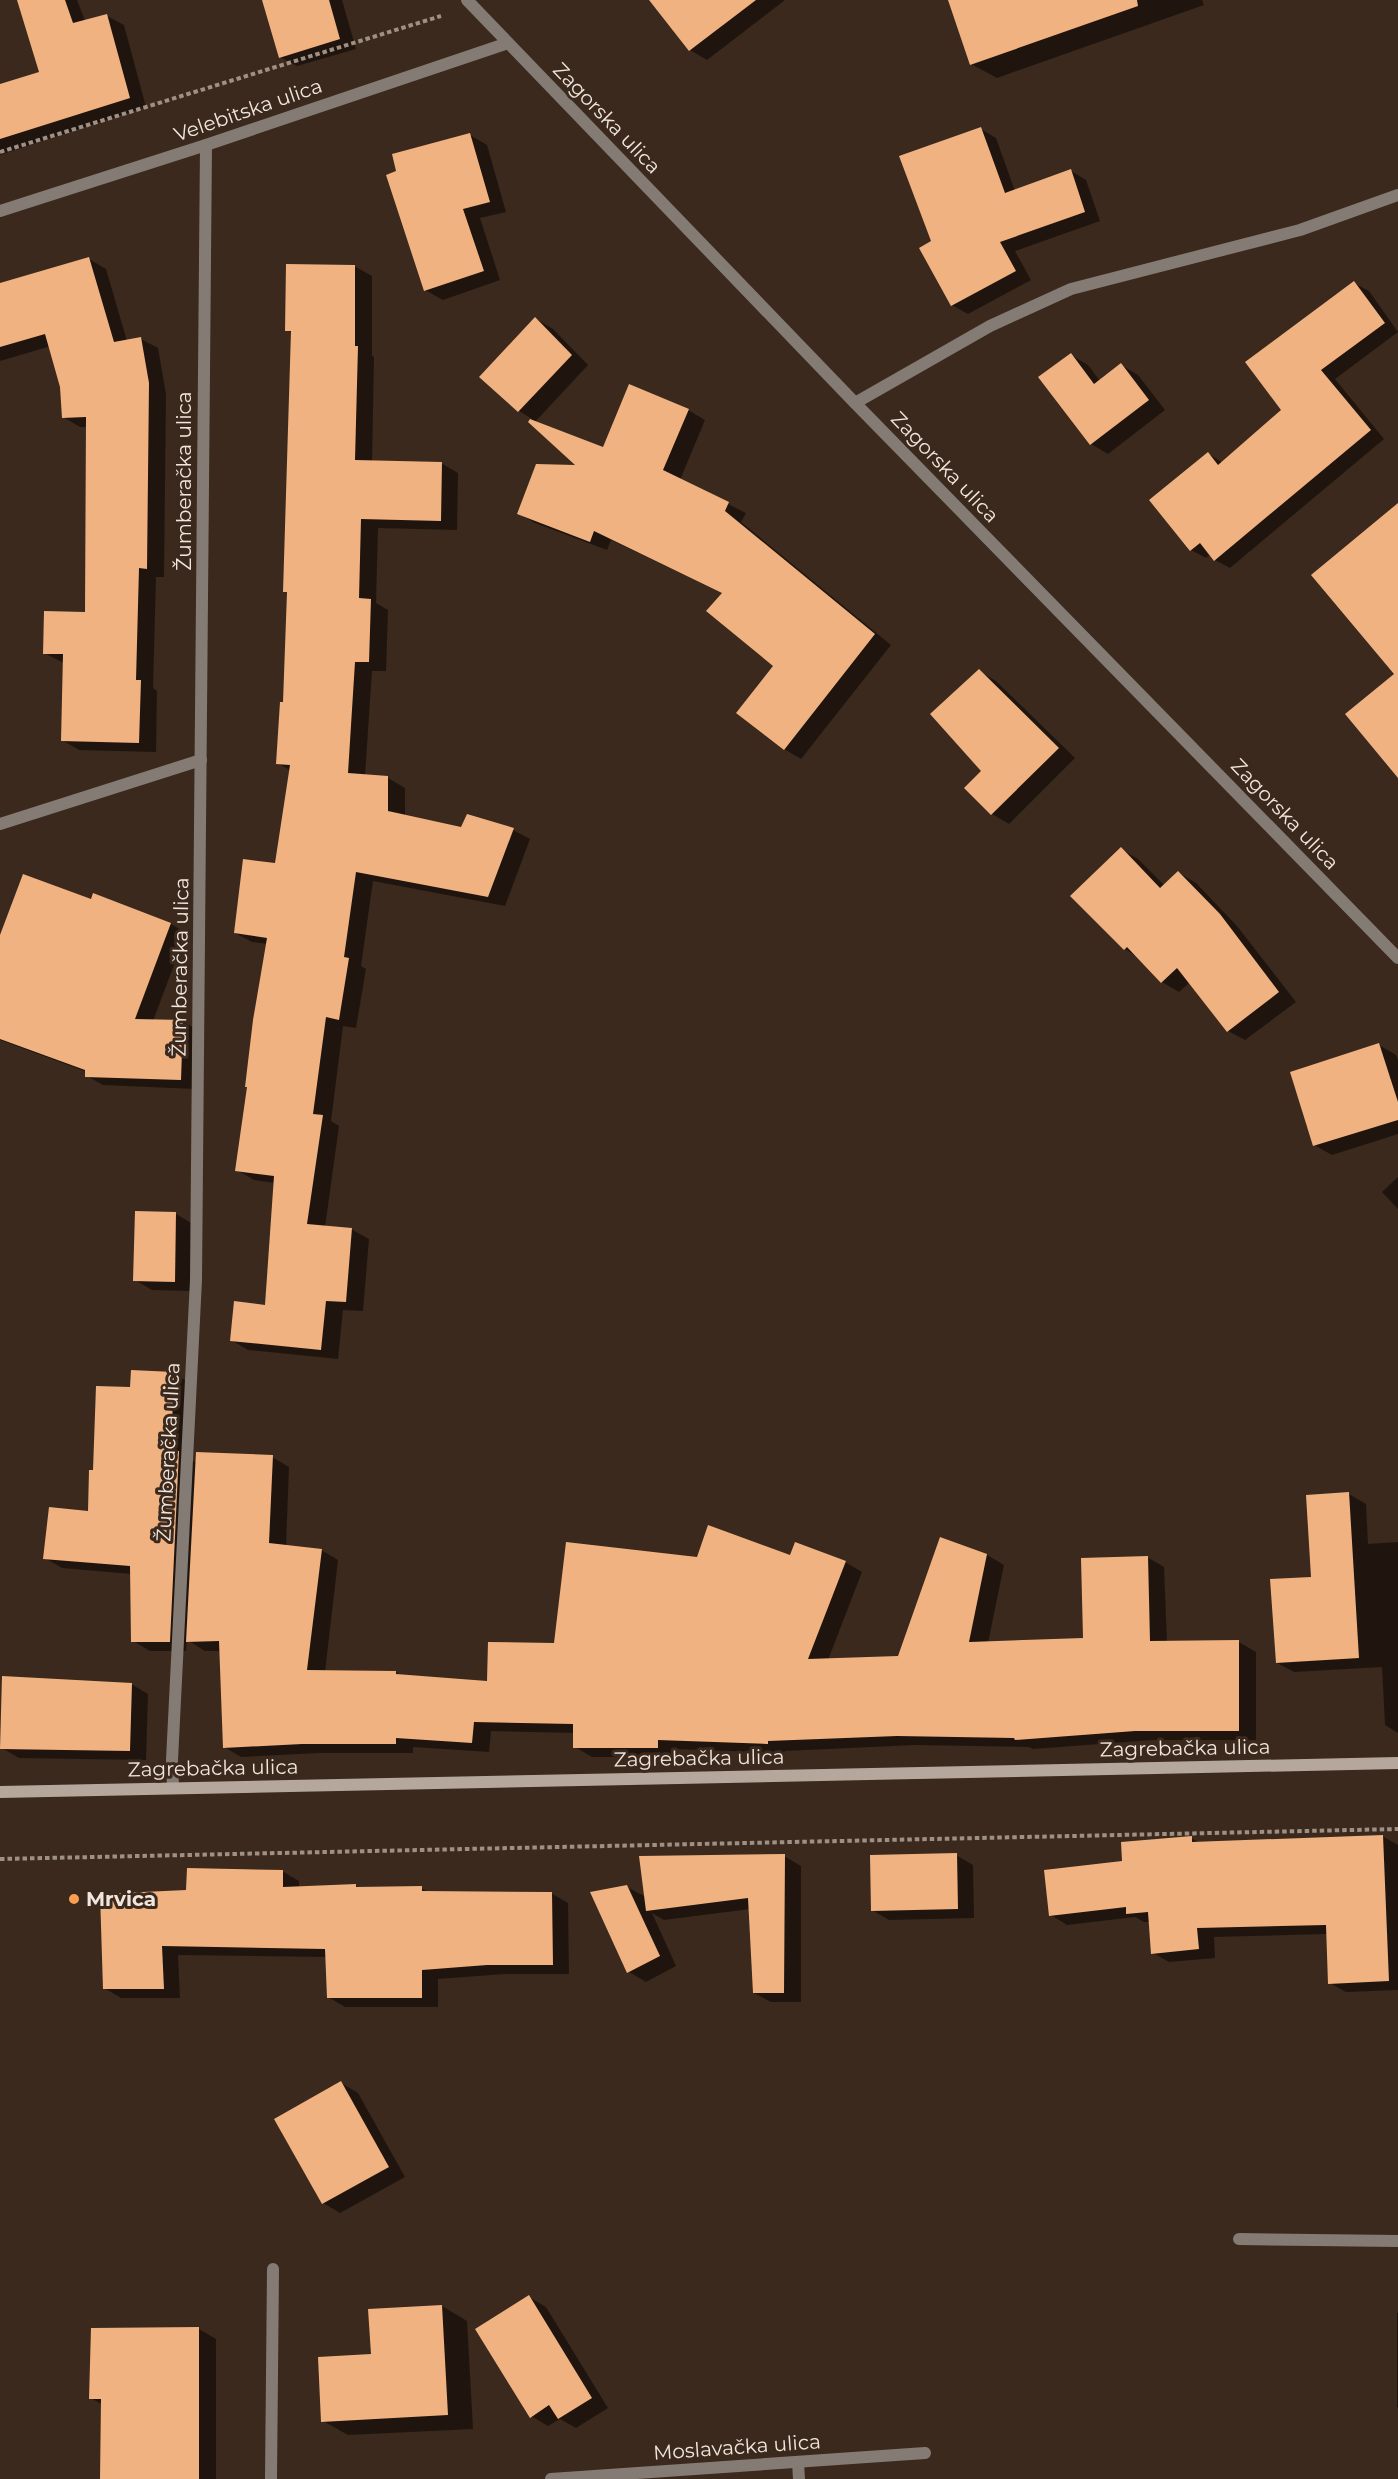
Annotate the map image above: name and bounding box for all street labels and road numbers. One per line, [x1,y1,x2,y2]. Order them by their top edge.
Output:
street label: Zagorska ulica [548,58,666,178]
street label: Velebitska ulica [171,73,325,147]
street label: Žumberačka ulica [172,391,196,571]
street label: Zagorska ulica [886,407,1004,527]
street label: Zagorska ulica [1226,754,1344,874]
street label: Žumberačka ulica [166,877,194,1057]
street label: Žumberačka ulica [151,1362,185,1542]
street label: Zagrebačka ulica [1099,1735,1271,1761]
street label: Zagrebačka ulica [613,1745,785,1771]
street label: Zagrebačka ulica [127,1755,299,1781]
street label: Moslavačka ulica [652,2429,822,2465]

